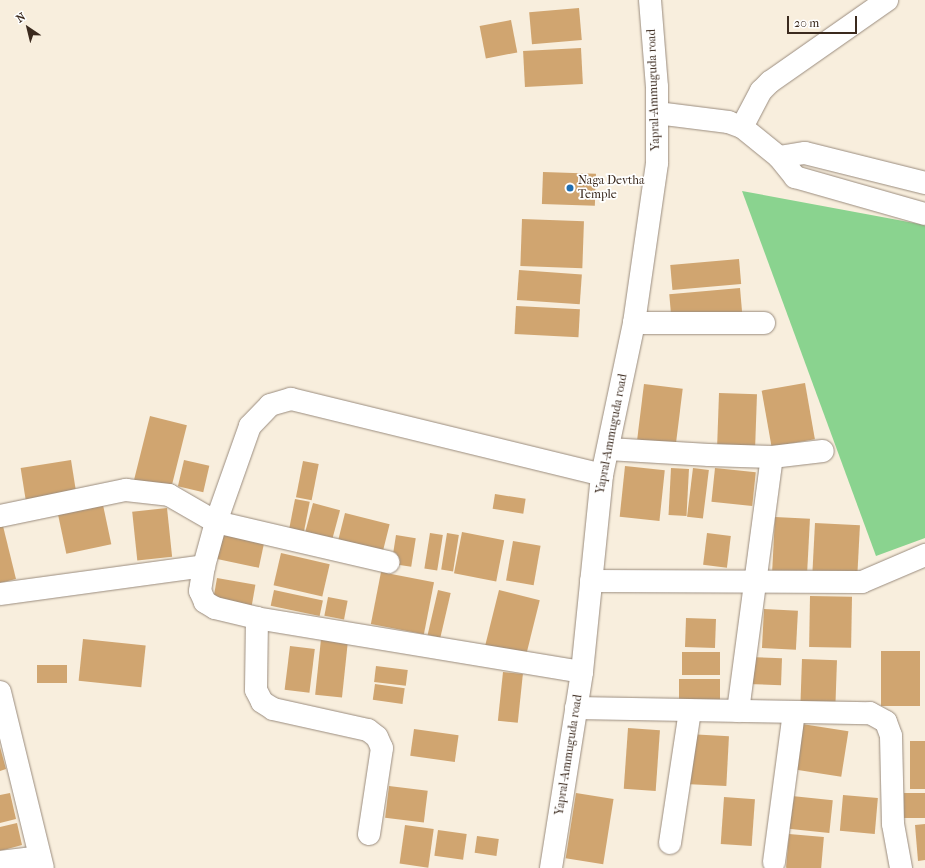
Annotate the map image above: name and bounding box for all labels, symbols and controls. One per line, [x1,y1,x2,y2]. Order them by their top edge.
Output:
north arrow [8,8,48,48]
scale bar [789,8,859,34]
text: N [14,10,28,25]
text: 20 m [794,16,819,30]
street label: Yapral-Ammuguda road [645,29,663,151]
place label: Naga Devtha Temple [578,174,644,202]
marker: Naga Devtha Temple [565,183,575,193]
street label: Yapral-Ammuguda road [593,373,631,495]
street label: Yapral-Ammuguda road [552,694,586,816]

